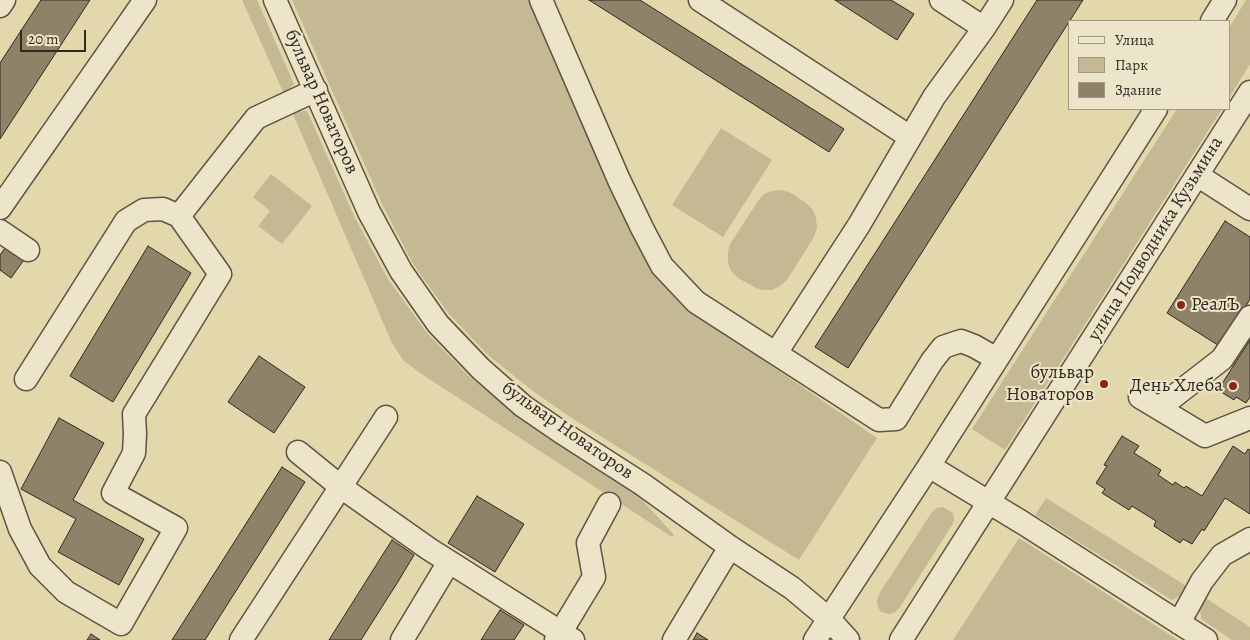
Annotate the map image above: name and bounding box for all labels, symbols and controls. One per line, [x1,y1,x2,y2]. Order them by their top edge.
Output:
scale bar [22,20,89,52]
legend [1068,20,1230,110]
street label: бульвар Новаторов [279,26,363,178]
text: 20 m [28,29,59,49]
text: Улица [1115,30,1154,50]
text: Парк [1115,55,1148,75]
text: Здание [1115,80,1162,100]
street label: улица Подводника Кузьмина [1084,133,1228,345]
place label: РеалЪ [1191,294,1239,316]
marker: РеалЪ [1175,299,1187,311]
place label: бульвар Новаторов [1006,362,1094,406]
place label: День Хлеба [1130,375,1223,397]
street label: бульвар Новаторов [497,377,637,485]
marker: бульвар Новаторов [1098,378,1110,390]
marker: День Хлеба [1227,380,1239,392]

